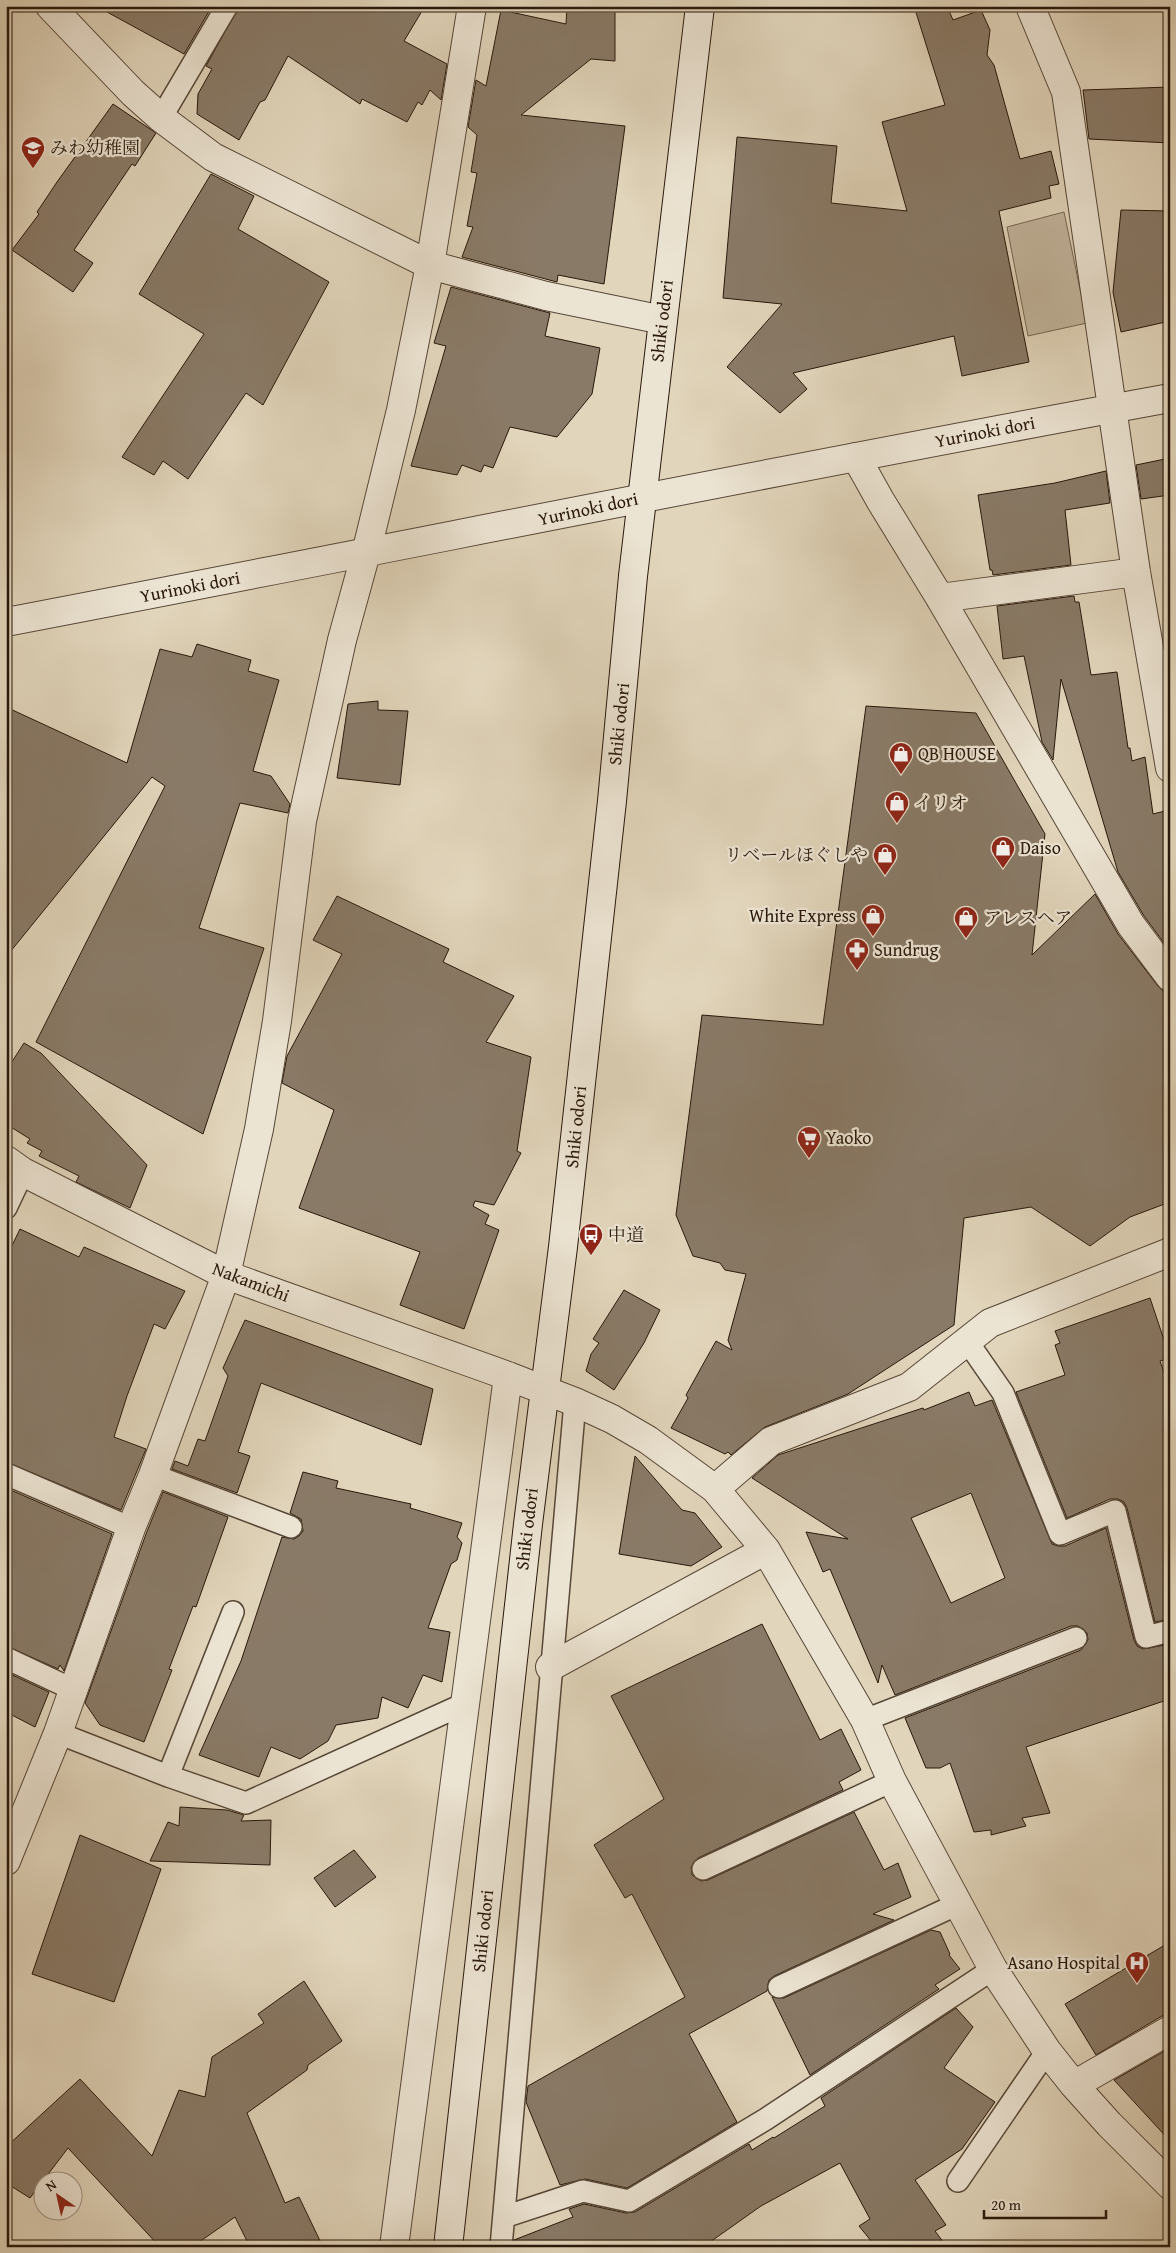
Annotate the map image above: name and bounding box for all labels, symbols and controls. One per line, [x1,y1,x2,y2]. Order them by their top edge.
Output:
place label: みわ幼稚園 [50,134,140,161]
school or university icon: みわ幼稚園 [20,135,46,169]
street label: Shiki odori [643,278,680,364]
street label: Yurinoki dori [932,409,1037,454]
street label: Yurinoki dori [535,485,640,532]
street label: Yurinoki dori [137,564,242,609]
street label: Shiki odori [601,681,636,766]
place label: QB HOUSE [918,740,996,767]
shop icon: QB HOUSE [888,741,914,775]
place label: イリオ [914,789,968,816]
shop icon: イリオ [884,790,910,824]
place label: Daiso [1020,834,1061,861]
shop icon: Daiso [990,835,1016,869]
place label: リベールほぐしや [725,841,868,868]
shop icon: リベールほぐしや [872,842,898,876]
place label: White Express [749,902,856,929]
shop icon: White Express [860,903,886,937]
place label: アレスヘア [984,904,1072,931]
shop icon: アレスヘア [953,905,979,939]
place label: Sundrug [874,936,938,963]
pharmacy icon: Sundrug [844,937,870,971]
street label: Shiki odori [558,1084,593,1169]
place label: Yaoko [826,1124,871,1151]
supermarket icon: Yaoko [796,1125,822,1159]
place label: 中道 [608,1221,644,1248]
bus stop icon: 中道 [578,1222,604,1256]
street label: Nakamichi [209,1254,294,1309]
street label: Shiki odori [508,1486,545,1572]
street label: Shiki odori [465,1888,500,1973]
place label: Asano Hospital [1007,1949,1120,1976]
hospital icon: Asano Hospital [1124,1950,1150,1984]
north arrow [32,2170,82,2220]
text: N [41,2174,61,2196]
scale bar [984,2188,1106,2220]
text: 20 m [991,2194,1022,2215]

